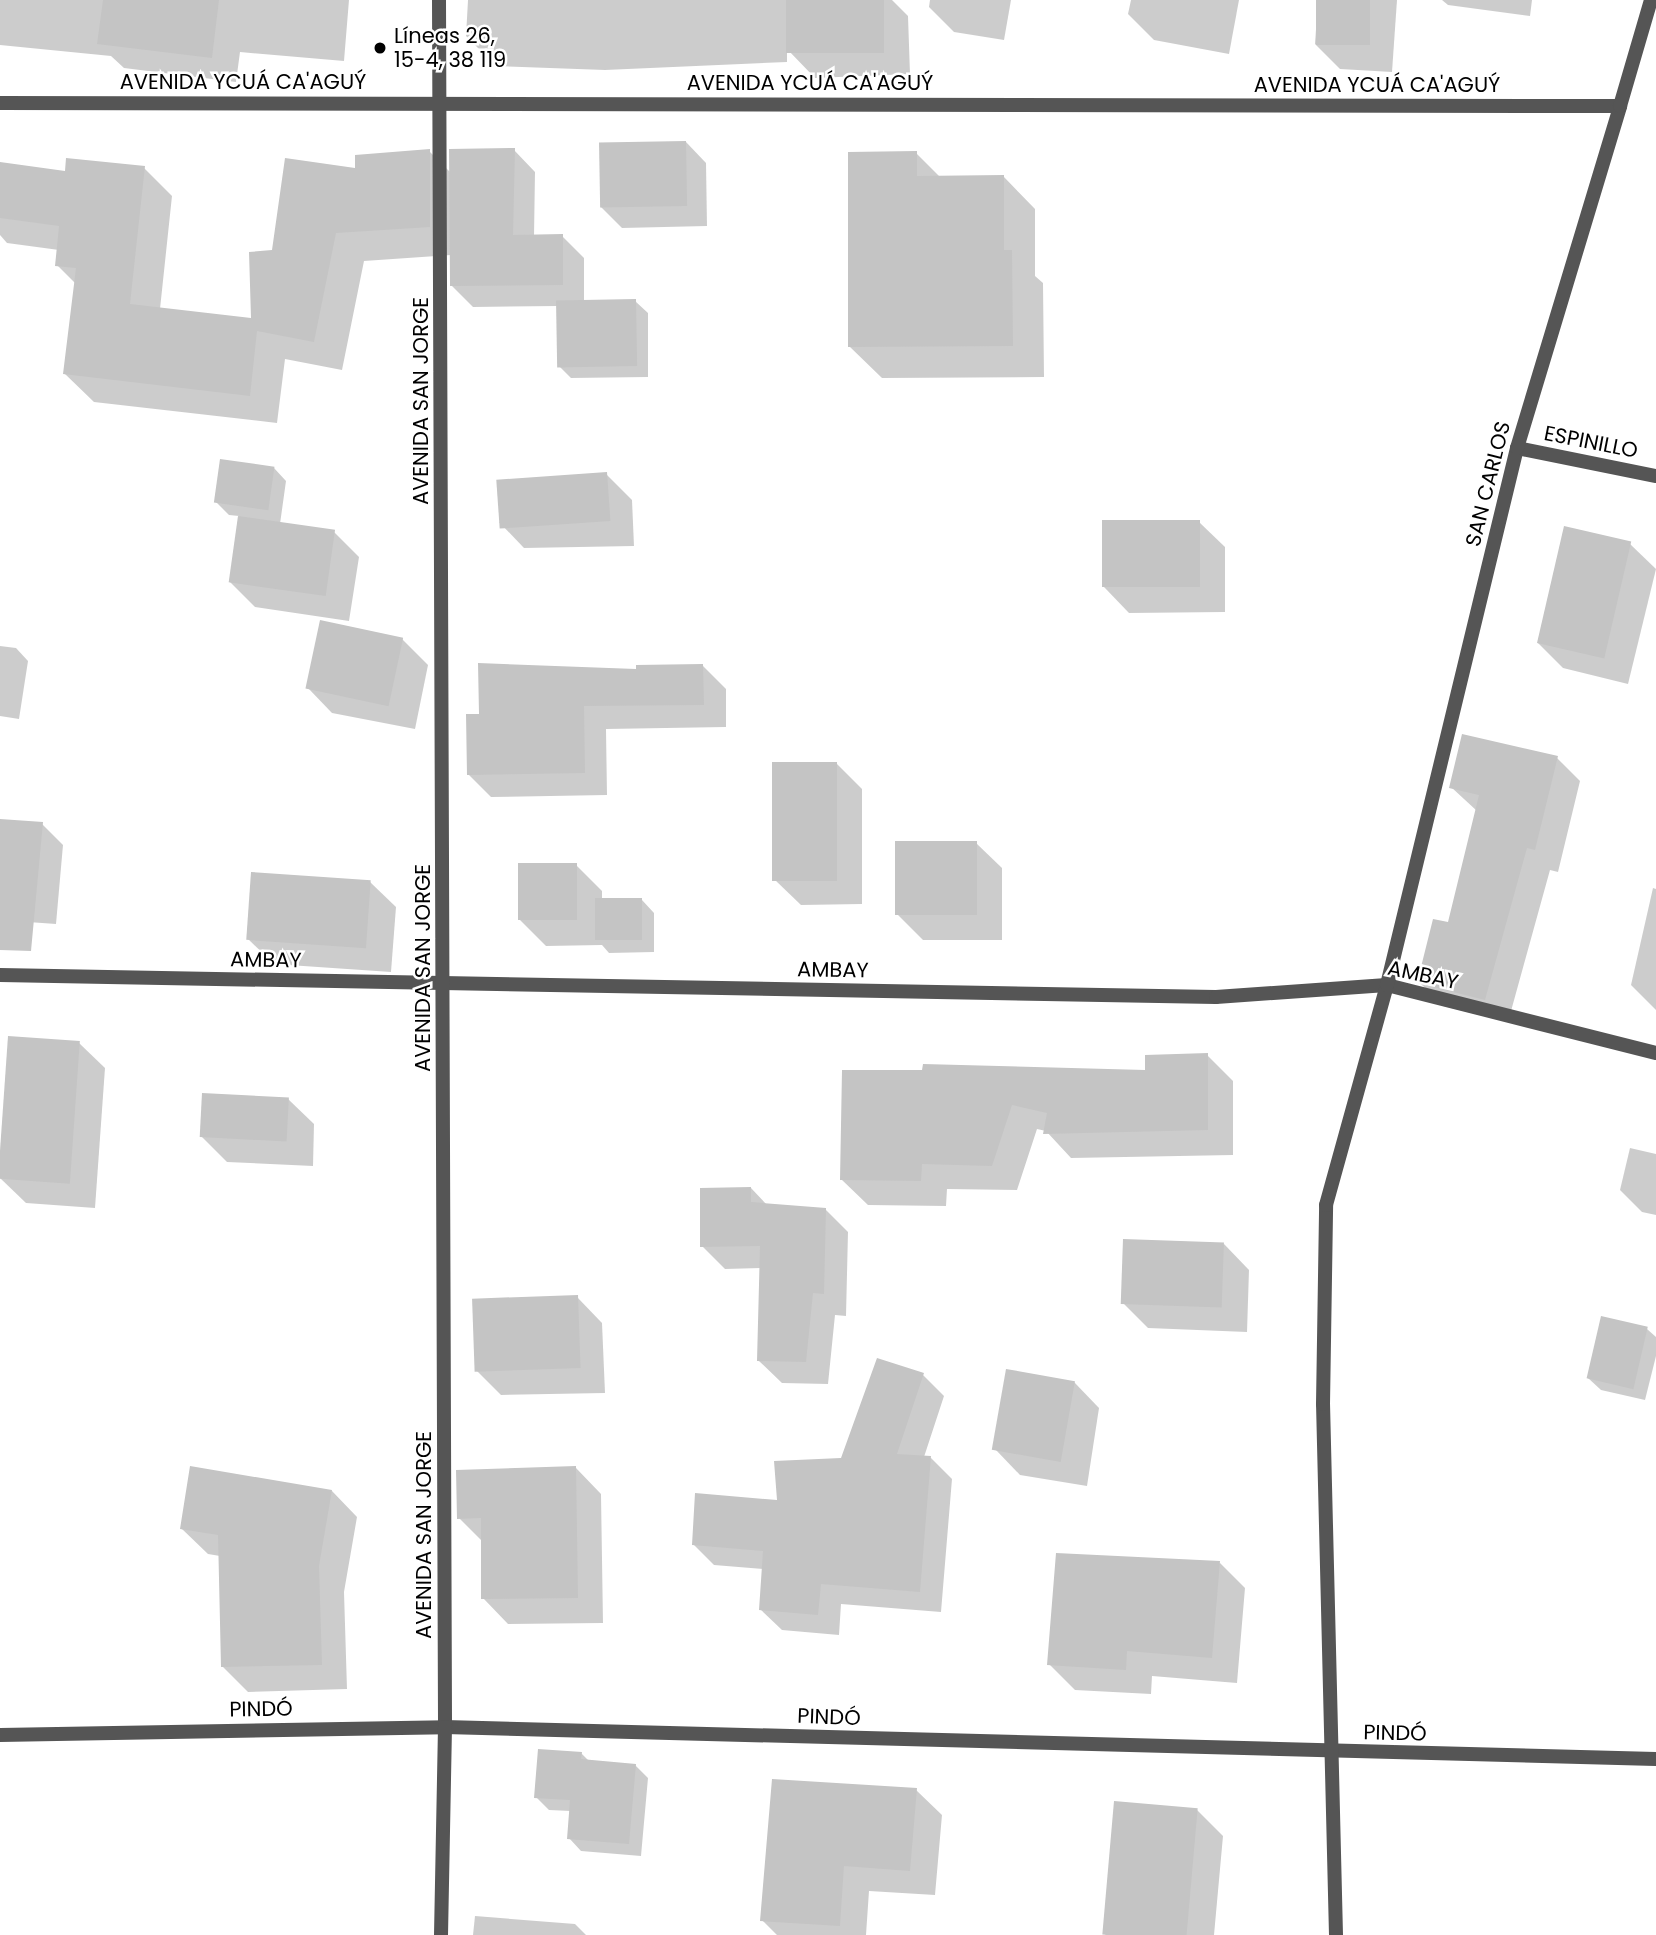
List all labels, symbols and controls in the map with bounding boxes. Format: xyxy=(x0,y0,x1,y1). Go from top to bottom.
place label: Líneas 26, 15-4, 38 119 xyxy=(394,23,506,73)
marker: Líneas 26, 15-4, 38 119 xyxy=(372,40,388,56)
street label: AVENIDA YCUÁ CA'AGUÝ xyxy=(120,69,366,95)
street label: AVENIDA YCUÁ CA'AGUÝ xyxy=(687,70,933,96)
street label: AVENIDA YCUÁ CA'AGUÝ xyxy=(1254,72,1500,98)
street label: AVENIDA SAN JORGE xyxy=(408,297,434,505)
street label: SAN CARLOS xyxy=(1460,419,1516,549)
street label: ESPINILLO xyxy=(1542,421,1640,463)
street label: AVENIDA SAN JORGE xyxy=(410,864,436,1072)
street label: AMBAY xyxy=(230,947,302,973)
street label: AMBAY xyxy=(1385,955,1461,995)
street label: AMBAY xyxy=(797,957,869,983)
street label: AVENIDA SAN JORGE xyxy=(411,1431,437,1639)
street label: PINDÓ xyxy=(229,1696,293,1722)
street label: PINDÓ xyxy=(797,1703,861,1731)
street label: PINDÓ xyxy=(1363,1720,1427,1746)

